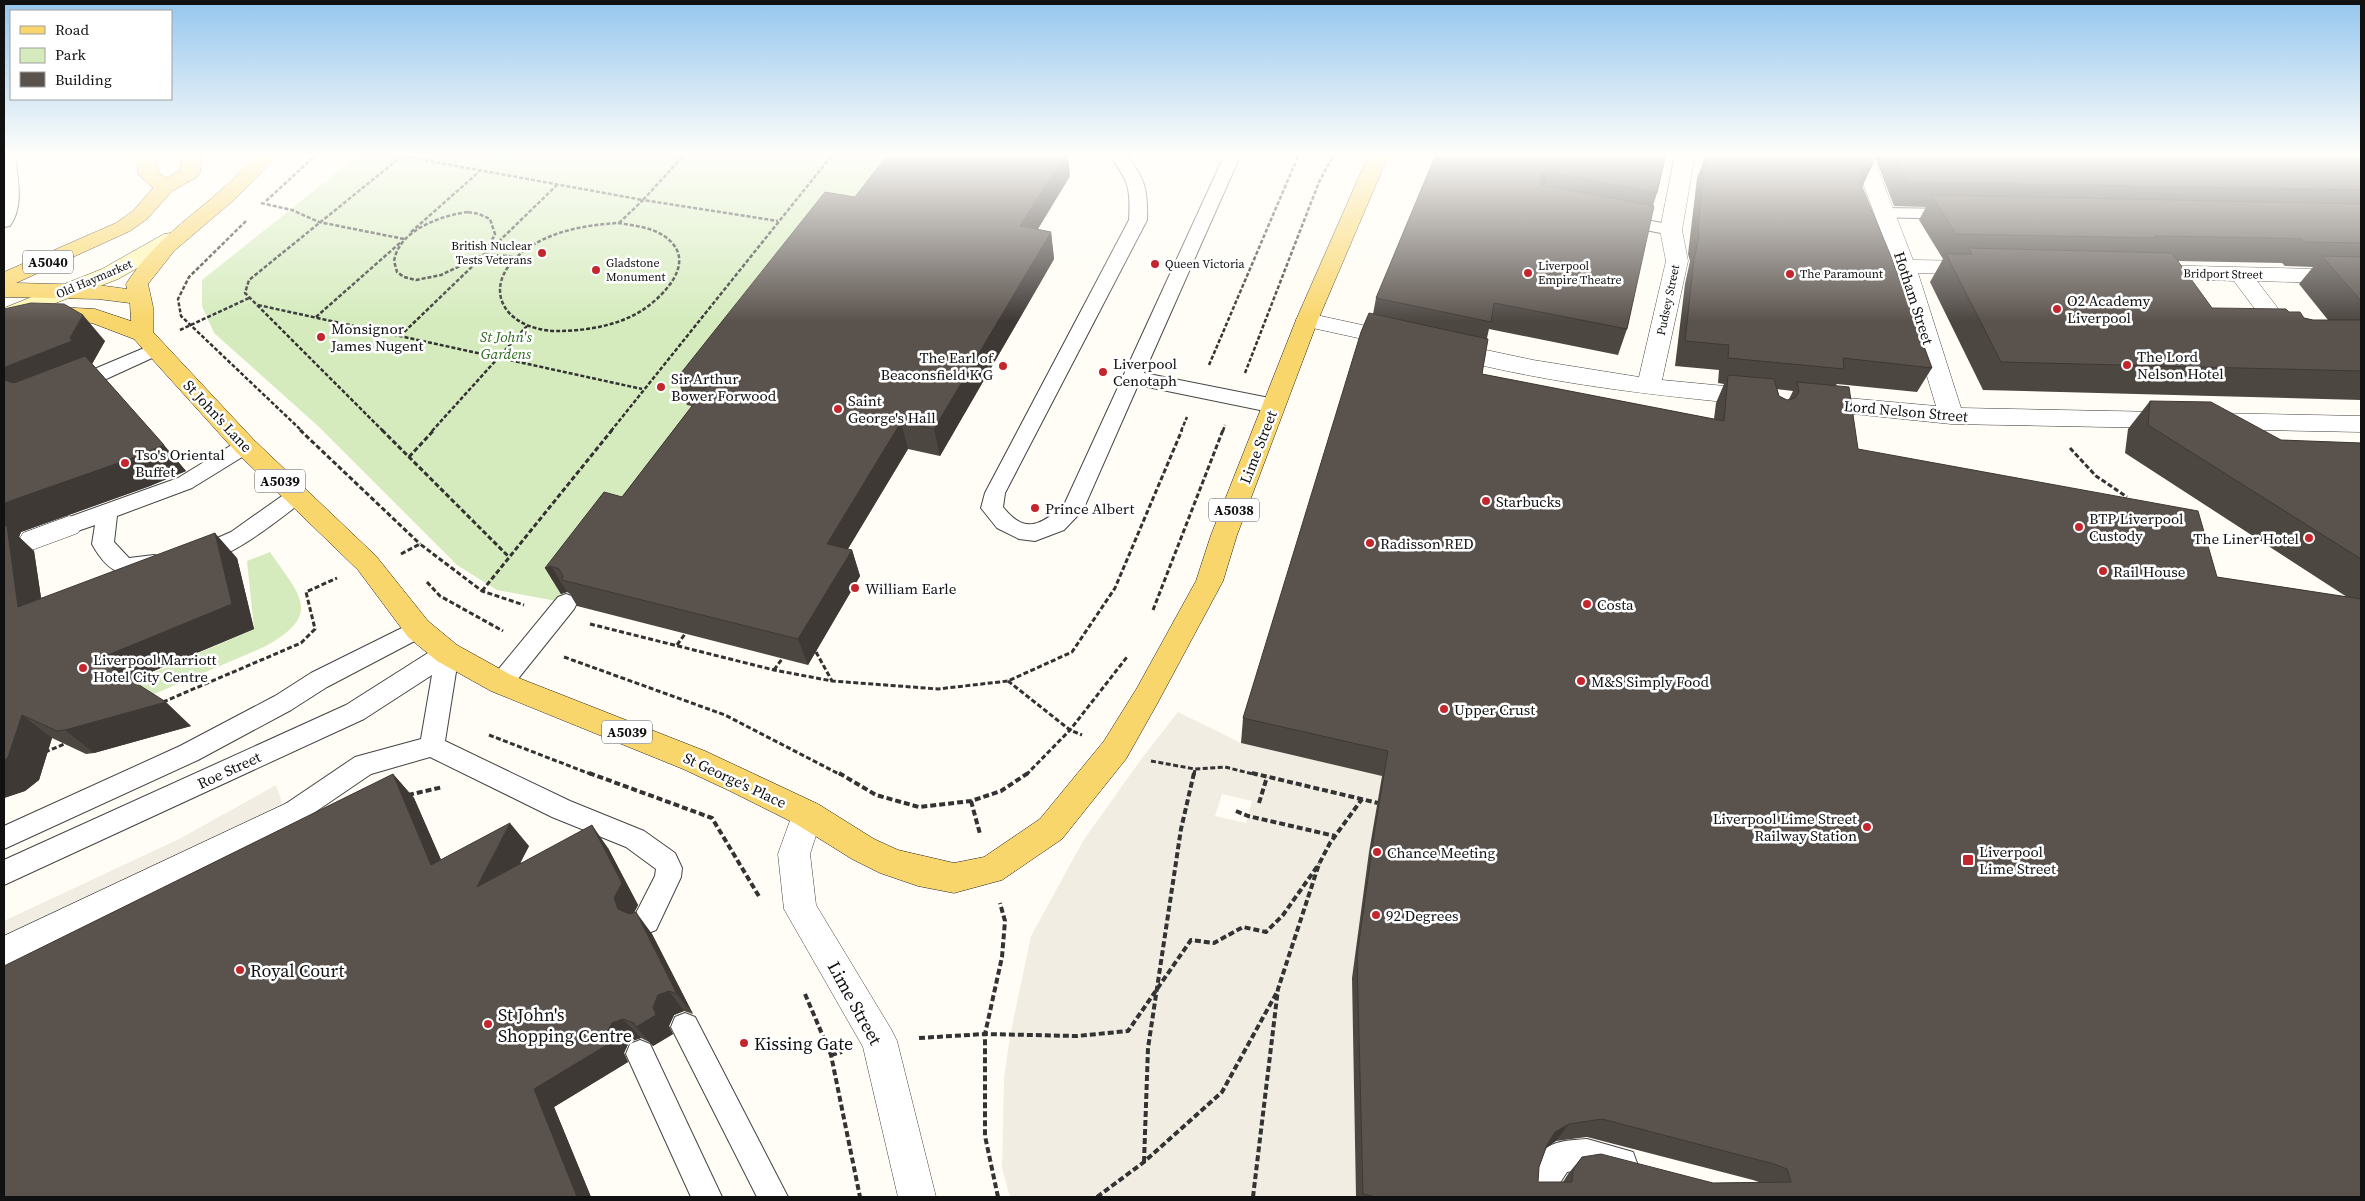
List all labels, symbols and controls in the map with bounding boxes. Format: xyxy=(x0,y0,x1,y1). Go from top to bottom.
legend xyxy=(10,10,172,100)
text: Road xyxy=(55,19,89,40)
text: Park xyxy=(55,44,87,65)
text: Building xyxy=(55,69,112,90)
place label: British Nuclear Tests Veterans xyxy=(451,238,532,268)
marker: British Nuclear Tests Veterans xyxy=(536,247,548,259)
street label: Hotham Street xyxy=(1889,249,1939,347)
road number: A5040 xyxy=(23,250,73,274)
place label: Gladstone Monument xyxy=(606,255,666,285)
street label: Old Haymarket xyxy=(54,256,135,302)
place label: Queen Victoria xyxy=(1165,256,1246,272)
marker: Queen Victoria xyxy=(1149,258,1161,270)
place label: Liverpool Empire Theatre xyxy=(1538,258,1622,288)
street label: Pudsey Street xyxy=(1653,263,1683,337)
marker: Gladstone Monument xyxy=(590,264,602,276)
street label: Bridport Street xyxy=(2183,265,2263,283)
place label: The Paramount xyxy=(1800,266,1883,282)
marker: Liverpool Empire Theatre xyxy=(1522,267,1534,279)
marker: The Paramount xyxy=(1784,268,1796,280)
place label: O2 Academy Liverpool xyxy=(2067,290,2150,328)
marker: O2 Academy Liverpool xyxy=(2051,303,2063,315)
place label: Monsignor James Nugent xyxy=(330,318,424,356)
park label: St John's Gardens xyxy=(480,326,533,364)
marker: Monsignor James Nugent xyxy=(315,331,327,343)
place label: The Lord Nelson Hotel xyxy=(2137,346,2224,384)
place label: The Earl of Beaconsfield K G xyxy=(881,347,995,385)
place label: Liverpool Cenotaph xyxy=(1113,353,1178,391)
marker: The Lord Nelson Hotel xyxy=(2121,359,2133,371)
marker: The Earl of Beaconsfield K G xyxy=(997,360,1009,372)
marker: Liverpool Cenotaph xyxy=(1097,366,1109,378)
place label: Sir Arthur Bower Forwood xyxy=(671,368,777,406)
street label: St John's Lane xyxy=(179,375,257,457)
marker: Sir Arthur Bower Forwood xyxy=(655,381,667,393)
place label: Saint George's Hall xyxy=(848,390,936,428)
street label: Lord Nelson Street xyxy=(1843,395,1969,427)
marker: Saint George's Hall xyxy=(832,403,844,415)
street label: Lime Street xyxy=(1234,407,1282,487)
place label: Tso's Oriental Buffet xyxy=(135,444,225,482)
marker: Tso's Oriental Buffet xyxy=(119,457,131,469)
road number: A5039 xyxy=(255,470,305,492)
place label: Starbucks xyxy=(1496,491,1561,512)
marker: Starbucks xyxy=(1480,495,1492,507)
place label: Prince Albert xyxy=(1045,498,1134,519)
road number: A5038 xyxy=(1209,498,1259,522)
marker: Prince Albert xyxy=(1029,502,1041,514)
place label: BTP Liverpool Custody xyxy=(2089,508,2184,546)
marker: BTP Liverpool Custody xyxy=(2073,521,2085,533)
place label: The Liner Hotel xyxy=(2193,528,2300,549)
marker: The Liner Hotel xyxy=(2303,532,2315,544)
place label: Radisson RED xyxy=(1380,533,1474,554)
marker: Radisson RED xyxy=(1364,537,1376,549)
place label: Rail House xyxy=(2113,561,2186,582)
marker: Rail House xyxy=(2097,565,2109,577)
place label: William Earle xyxy=(865,578,957,599)
marker: William Earle xyxy=(849,582,861,594)
place label: Costa xyxy=(1597,594,1634,615)
marker: Costa xyxy=(1581,598,1593,610)
place label: Liverpool Marriott Hotel City Centre xyxy=(93,649,217,687)
marker: Liverpool Marriott Hotel City Centre xyxy=(77,662,89,674)
place label: M&S Simply Food xyxy=(1591,671,1710,692)
marker: M&S Simply Food xyxy=(1575,675,1587,687)
place label: Upper Crust xyxy=(1454,699,1535,720)
marker: Upper Crust xyxy=(1438,703,1450,715)
road number: A5039 xyxy=(602,720,652,744)
street label: Roe Street xyxy=(194,746,264,794)
street label: St George's Place xyxy=(680,747,790,813)
place label: Liverpool Lime Street Railway Station xyxy=(1713,808,1857,846)
marker: Liverpool Lime Street Railway Station xyxy=(1861,821,1873,833)
place label: Liverpool Lime Street xyxy=(1979,841,2056,879)
place label: Chance Meeting xyxy=(1387,842,1496,863)
marker: Chance Meeting xyxy=(1371,846,1383,858)
marker: Liverpool Lime Street xyxy=(1961,853,1975,867)
place label: 92 Degrees xyxy=(1386,905,1459,926)
marker: 92 Degrees xyxy=(1370,909,1382,921)
street label: Lime Street xyxy=(822,957,888,1050)
place label: Royal Court xyxy=(250,958,344,983)
marker: Royal Court xyxy=(234,964,246,976)
place label: St John's Shopping Centre xyxy=(498,1002,632,1048)
marker: St John's Shopping Centre xyxy=(482,1018,494,1030)
place label: Kissing Gate xyxy=(754,1031,853,1056)
marker: Kissing Gate xyxy=(738,1037,750,1049)

